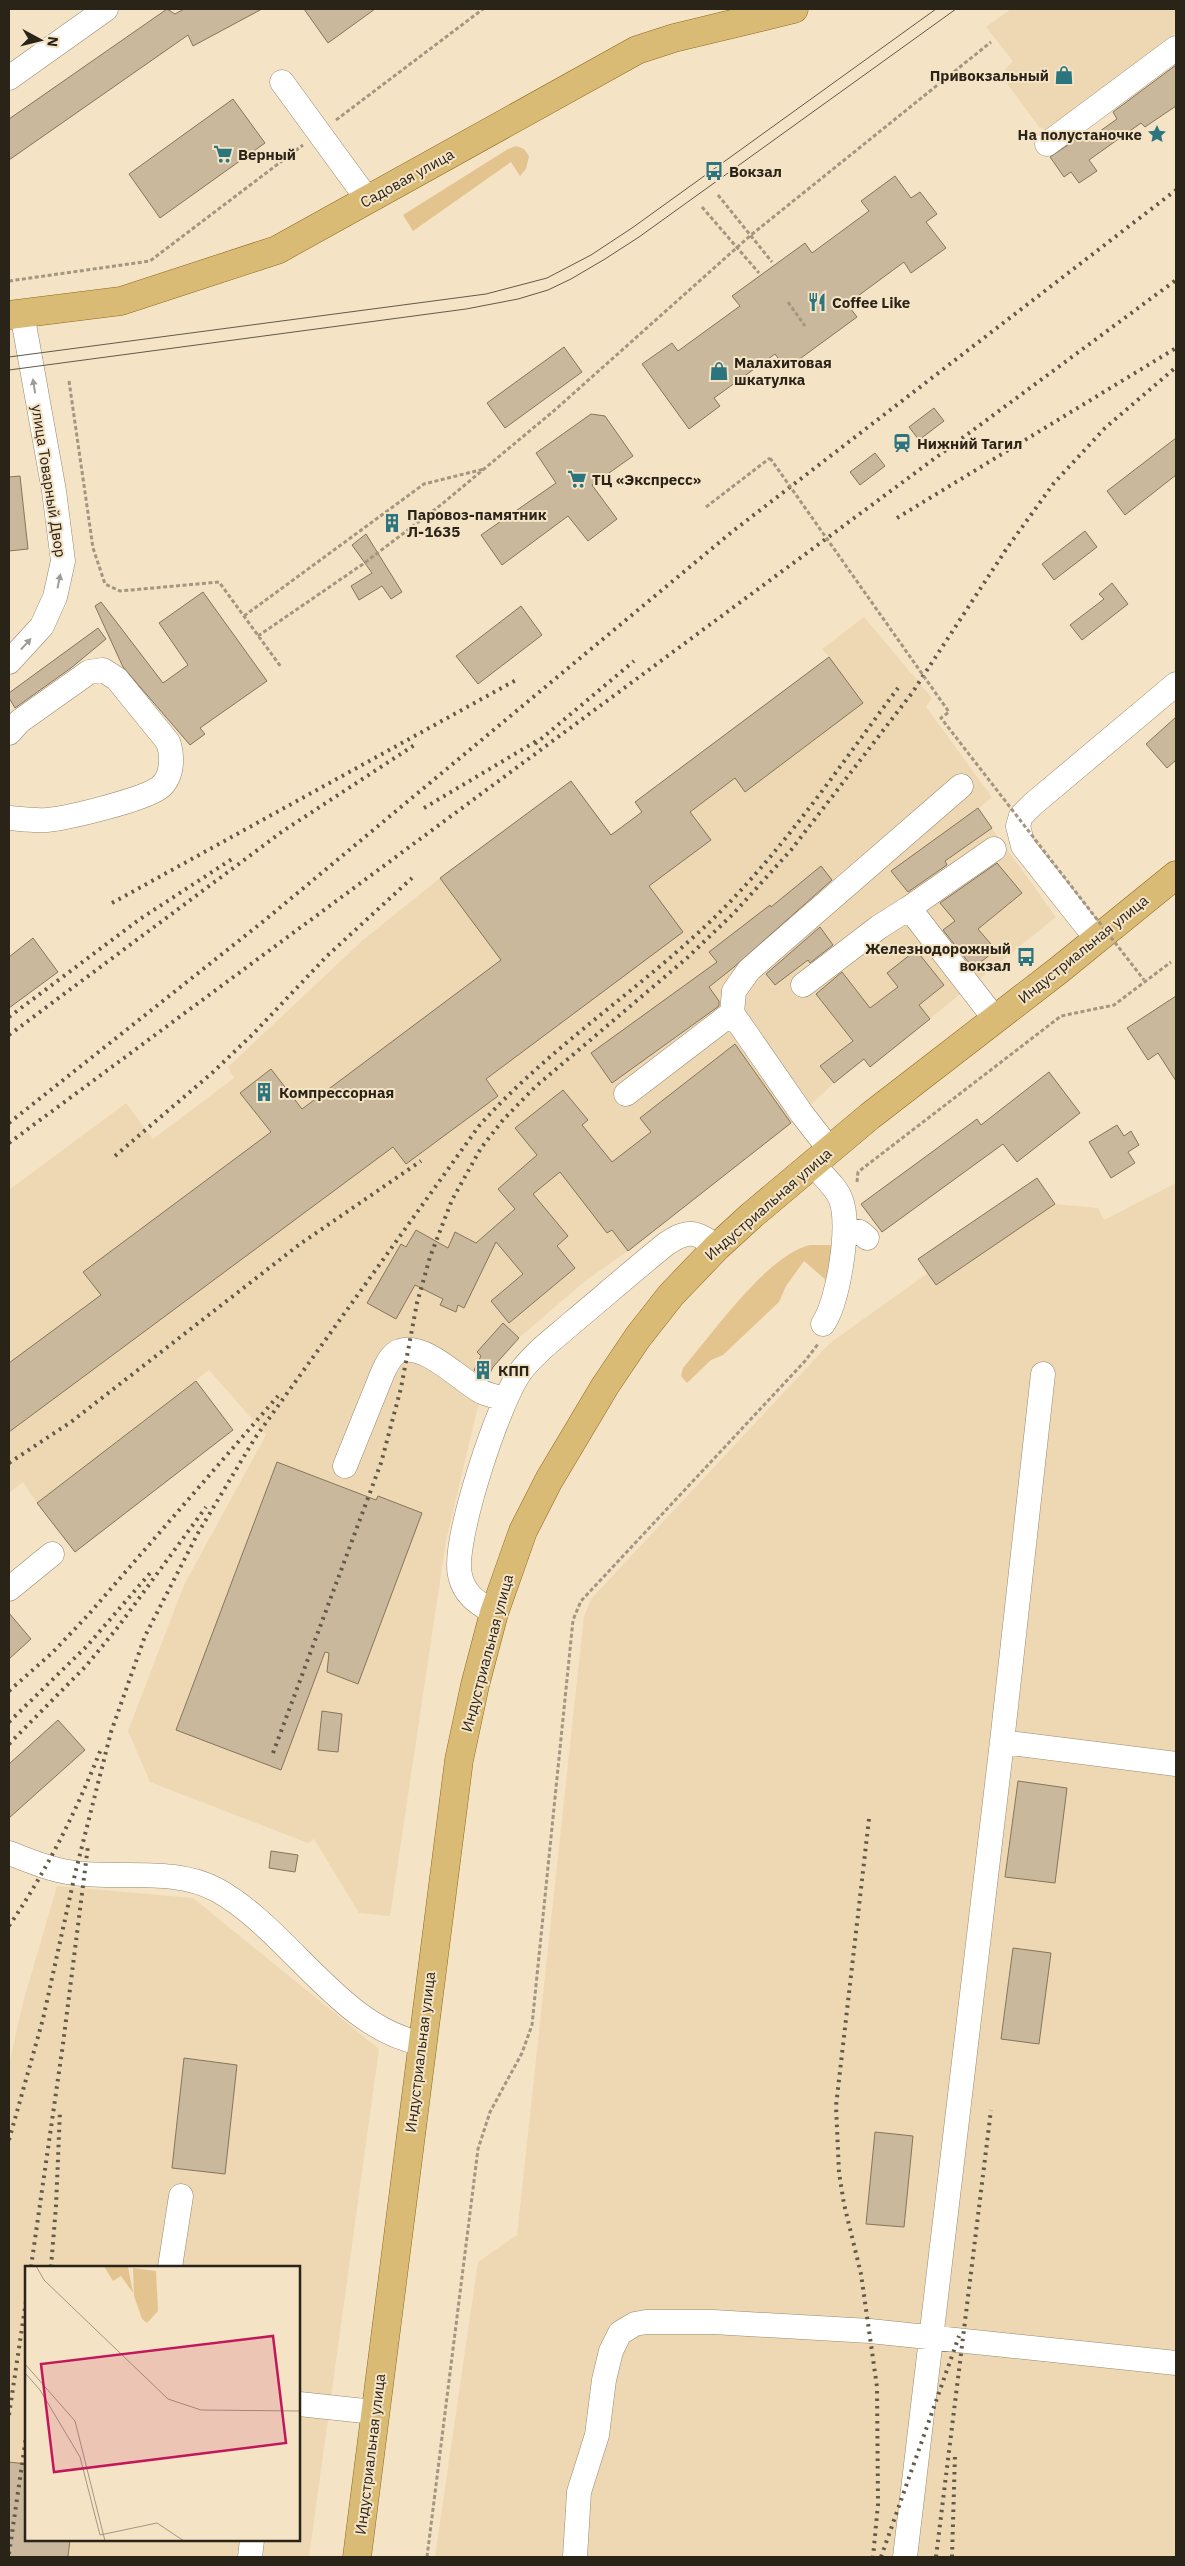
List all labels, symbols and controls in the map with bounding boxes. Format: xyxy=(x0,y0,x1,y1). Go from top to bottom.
north arrow xyxy=(15,15,65,65)
text: N xyxy=(43,35,62,48)
shop icon: Привокзальный xyxy=(1053,64,1075,86)
place label: Привокзальный xyxy=(930,66,1049,85)
place icon: На полустаночке xyxy=(1146,123,1168,145)
place label: На полустаночке xyxy=(1018,125,1142,144)
supermarket icon: Верный xyxy=(212,143,234,165)
street label: Садовая улица xyxy=(357,144,457,212)
place label: Верный xyxy=(238,145,296,164)
bus stop icon: Вокзал xyxy=(703,160,725,182)
place label: Вокзал xyxy=(729,162,782,181)
restaurant icon: Coffee Like xyxy=(806,291,828,313)
place label: Coffee Like xyxy=(832,293,910,312)
place label: Малахитовая шкатулка xyxy=(734,353,832,389)
shop icon: Малахитовая шкатулка xyxy=(708,360,730,382)
one-way arrow xyxy=(30,378,38,394)
street label: улица Товарный Двор xyxy=(28,403,70,559)
station icon: Нижний Тагил xyxy=(891,432,913,454)
place label: Нижний Тагил xyxy=(917,434,1022,453)
supermarket icon: ТЦ «Экспресс» xyxy=(566,468,588,490)
place label: ТЦ «Экспресс» xyxy=(592,470,701,489)
place label: Паровоз-памятник Л-1635 xyxy=(407,505,547,541)
building icon: Паровоз-памятник Л-1635 xyxy=(381,512,403,534)
one-way arrow xyxy=(55,573,63,588)
one-way arrow xyxy=(20,639,32,651)
street label: Индустриальная улица xyxy=(1014,891,1152,1007)
place label: Железнодорожный вокзал xyxy=(865,939,1011,975)
bus stop icon: Железнодорожный вокзал xyxy=(1015,946,1037,968)
building icon: Компрессорная xyxy=(253,1081,275,1103)
place label: Компрессорная xyxy=(279,1083,394,1102)
street label: Индустриальная улица xyxy=(701,1144,835,1264)
building icon: КПП xyxy=(472,1359,494,1381)
place label: КПП xyxy=(498,1361,529,1380)
street label: Индустриальная улица xyxy=(457,1572,517,1734)
street label: Индустриальная улица xyxy=(401,1970,439,2134)
inset map xyxy=(25,2266,300,2541)
street label: Индустриальная улица xyxy=(351,2372,389,2536)

